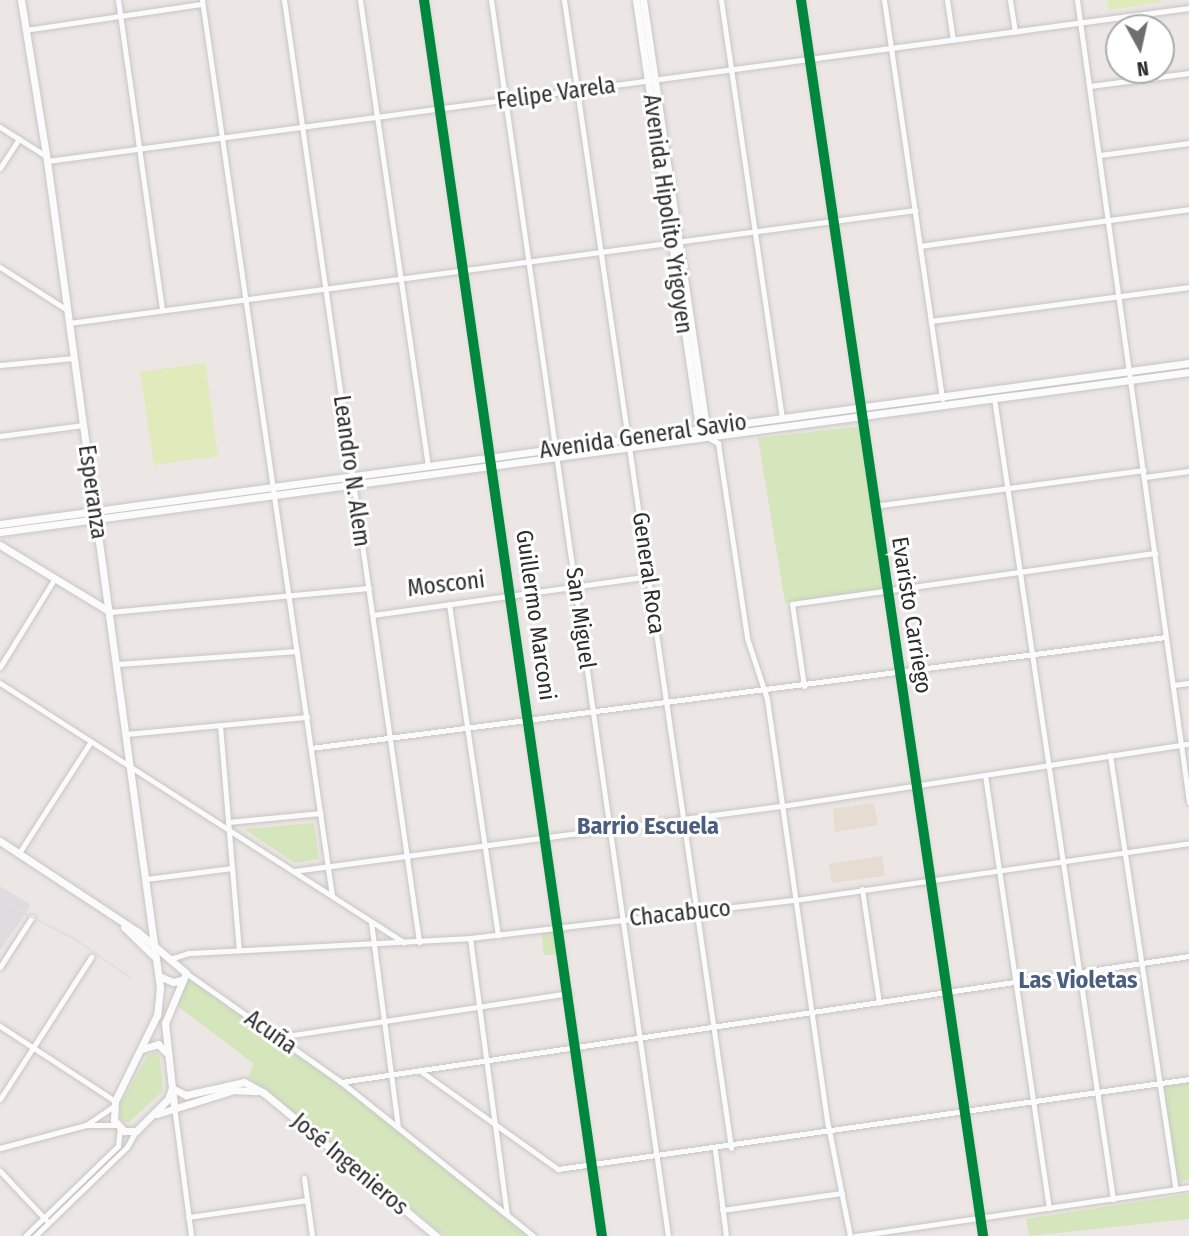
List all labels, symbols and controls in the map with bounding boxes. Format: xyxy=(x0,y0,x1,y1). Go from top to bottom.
north arrow xyxy=(1105,14,1175,84)
text: N xyxy=(1135,56,1150,80)
street label: Felipe Varela xyxy=(495,71,617,115)
street label: Avenida Hipolito Yrigoyen xyxy=(638,93,698,335)
street label: Leandro N. Alem xyxy=(328,393,376,549)
street label: Avenida General Savio xyxy=(538,408,748,464)
street label: Esperanza xyxy=(73,443,113,541)
street label: General Roca xyxy=(627,510,671,636)
street label: Guillermo Marconi xyxy=(510,528,562,702)
street label: Evaristo Carriego xyxy=(886,535,938,695)
street label: San Miguel xyxy=(560,565,602,671)
street label: Mosconi xyxy=(406,566,486,602)
district label: Barrio Escuela xyxy=(577,813,719,841)
street label: Chacabuco xyxy=(628,894,732,932)
district label: Las Violetas xyxy=(1018,967,1138,995)
street label: Acuña xyxy=(240,1004,302,1060)
street label: José Ingenieros xyxy=(286,1107,414,1221)

